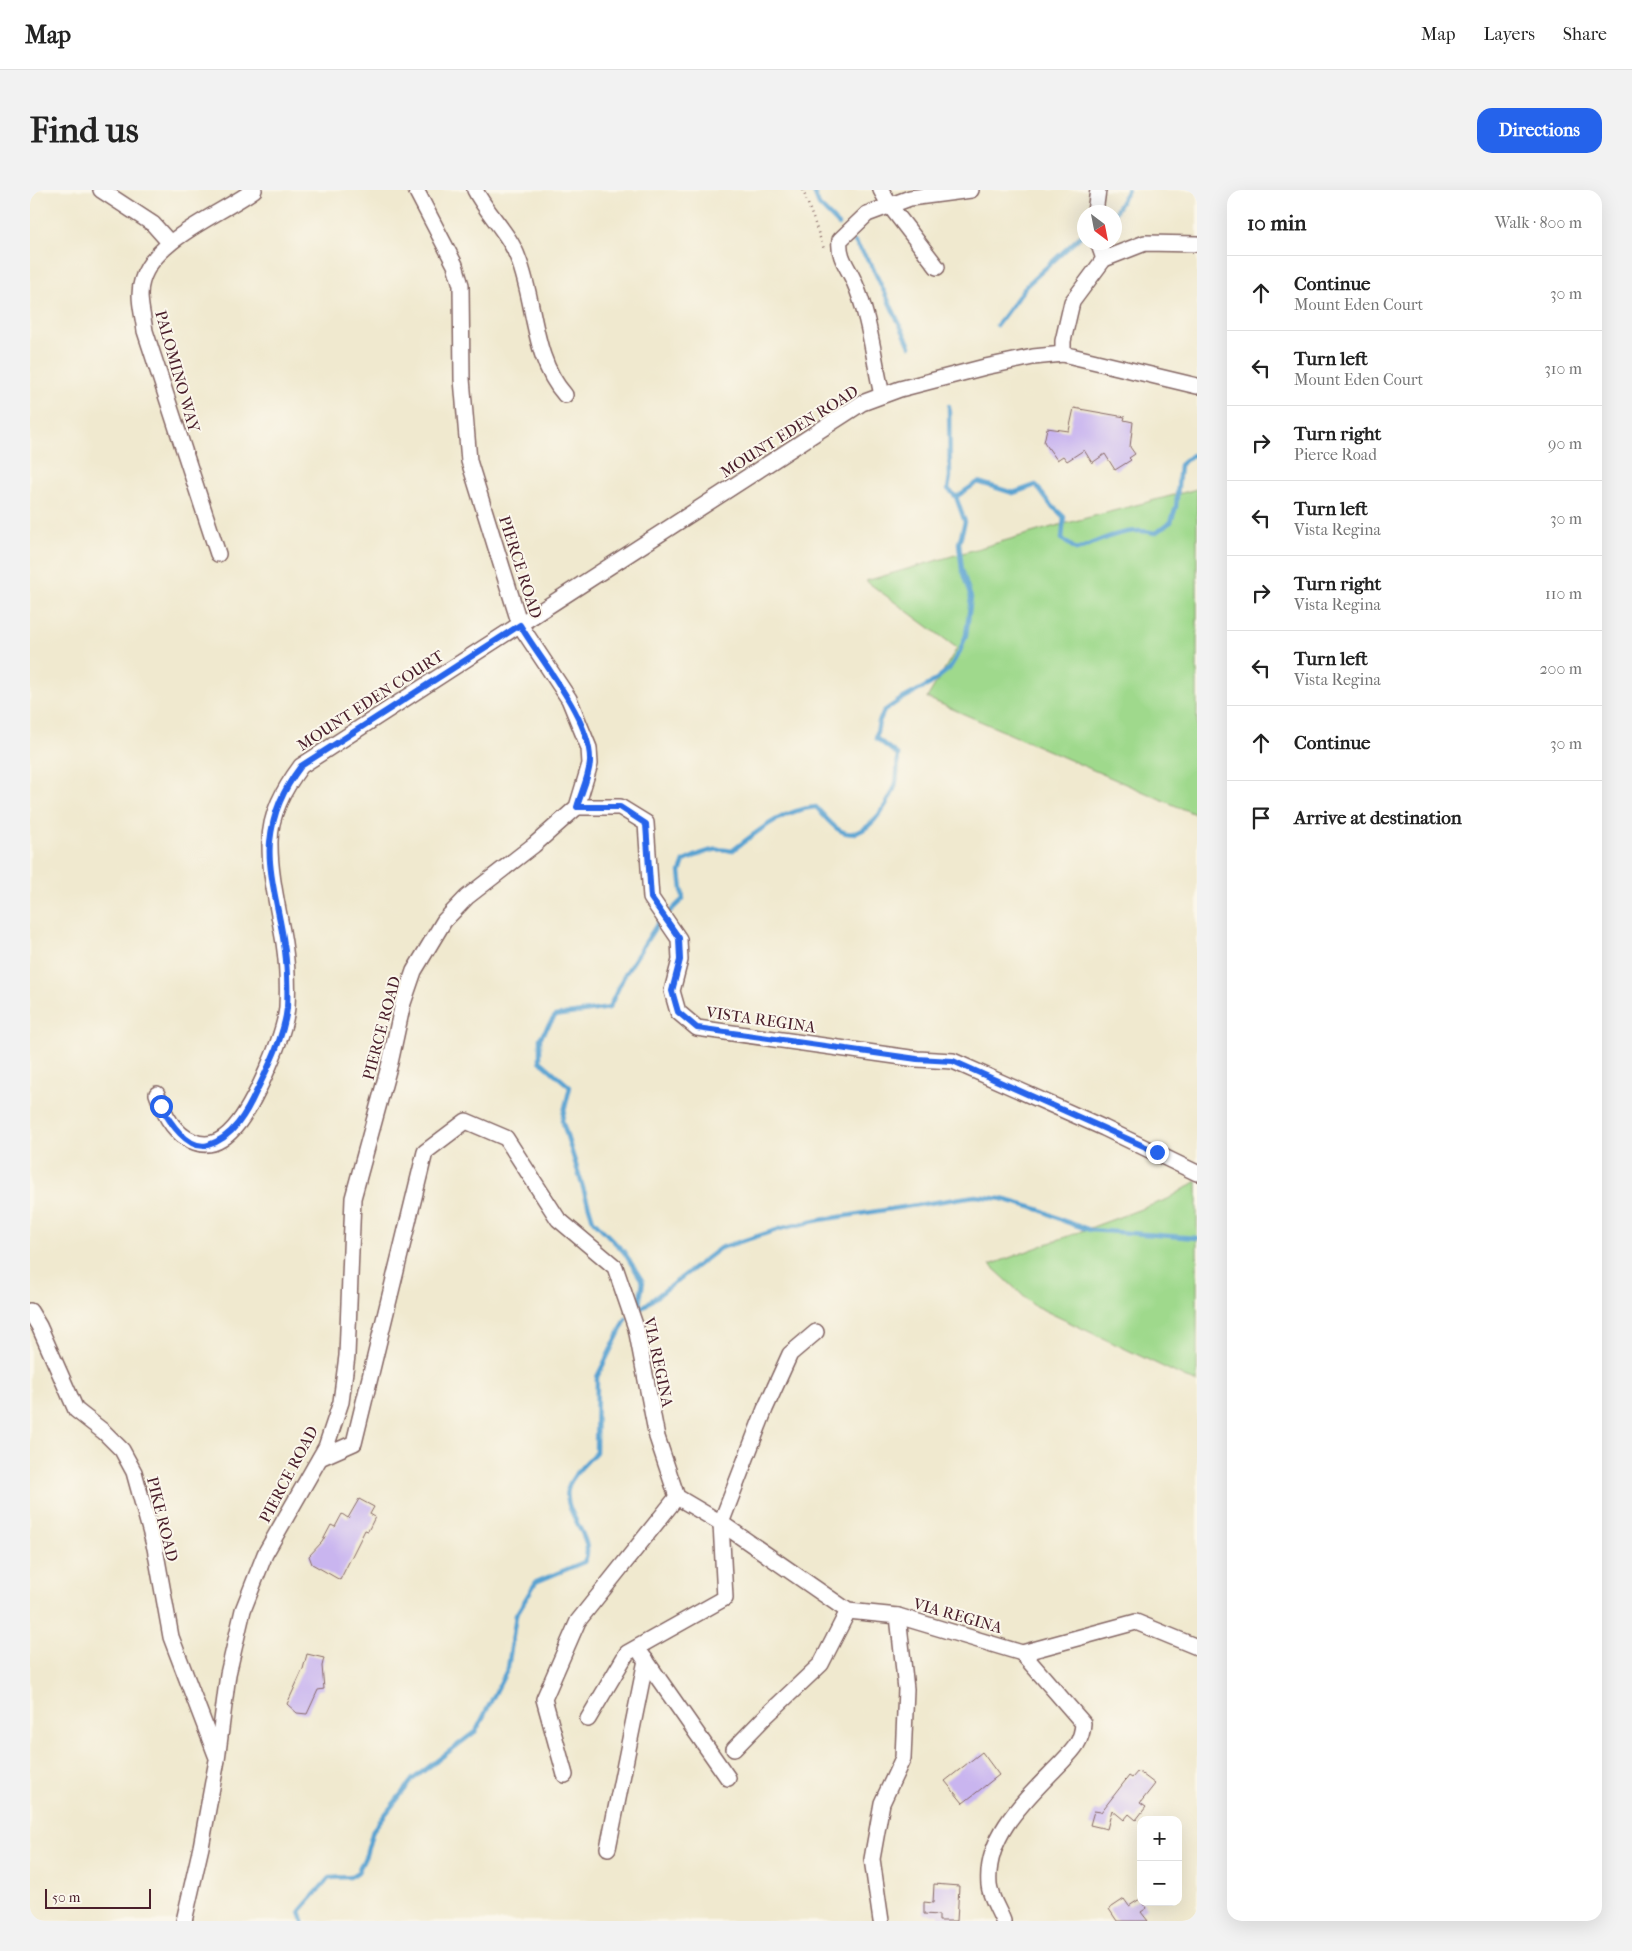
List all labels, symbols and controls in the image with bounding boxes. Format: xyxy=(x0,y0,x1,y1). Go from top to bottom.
text: Map xyxy=(25,21,71,49)
text: Map xyxy=(1421,24,1455,45)
text: Layers xyxy=(1483,24,1535,45)
text: Share xyxy=(1563,24,1607,45)
button: Directions xyxy=(1477,108,1602,153)
text: Find us xyxy=(30,110,139,151)
north arrow xyxy=(1077,205,1122,250)
text: 10 min xyxy=(1247,211,1306,235)
text: Walk · 800 m xyxy=(1495,213,1582,232)
text: Continue xyxy=(1294,273,1370,295)
icon: ahead xyxy=(1247,279,1275,307)
text: 30 m xyxy=(1550,284,1582,303)
text: Mount Eden Court xyxy=(1294,295,1423,314)
street label: PALOMINO WAY xyxy=(151,308,204,435)
text: Turn left xyxy=(1294,348,1368,370)
icon: left xyxy=(1247,354,1275,382)
text: 310 m xyxy=(1544,359,1582,378)
text: Mount Eden Court xyxy=(1294,370,1423,389)
street label: MOUNT EDEN ROAD xyxy=(717,381,862,482)
text: Turn right xyxy=(1294,423,1381,445)
icon: right xyxy=(1247,429,1275,457)
text: 90 m xyxy=(1548,434,1582,453)
text: Pierce Road xyxy=(1294,445,1377,464)
text: Turn left xyxy=(1294,498,1368,520)
icon: left xyxy=(1247,504,1275,532)
text: 30 m xyxy=(1550,509,1582,528)
street label: PIERCE ROAD xyxy=(495,513,546,621)
text: Vista Regina xyxy=(1294,520,1381,539)
text: Turn right xyxy=(1294,573,1381,595)
icon: right xyxy=(1247,579,1275,607)
text: 110 m xyxy=(1545,584,1582,603)
text: Vista Regina xyxy=(1294,595,1381,614)
street label: MOUNT EDEN COURT xyxy=(294,646,447,755)
text: Turn left xyxy=(1294,648,1368,670)
icon: left xyxy=(1247,654,1275,682)
text: 200 m xyxy=(1539,659,1582,678)
text: Vista Regina xyxy=(1294,670,1381,689)
icon: ahead xyxy=(1247,729,1275,757)
text: Continue xyxy=(1294,732,1370,754)
text: 30 m xyxy=(1550,734,1582,753)
icon: arrive xyxy=(1247,804,1275,832)
text: Arrive at destination xyxy=(1294,807,1462,829)
street label: PIERCE ROAD xyxy=(358,974,404,1082)
street label: VISTA REGINA xyxy=(704,1002,817,1037)
route start xyxy=(150,1095,173,1118)
route end xyxy=(1146,1141,1169,1164)
street label: VIA REGINA xyxy=(639,1314,677,1410)
street label: PIERCE ROAD xyxy=(255,1423,322,1526)
street label: PIKE ROAD xyxy=(143,1475,182,1564)
street label: VIA REGINA xyxy=(910,1593,1005,1637)
map controls xyxy=(1137,1816,1182,1906)
button: + xyxy=(1137,1816,1182,1861)
button: − xyxy=(1137,1861,1182,1906)
scale bar xyxy=(45,1886,151,1909)
text: 50 m xyxy=(52,1889,80,1906)

